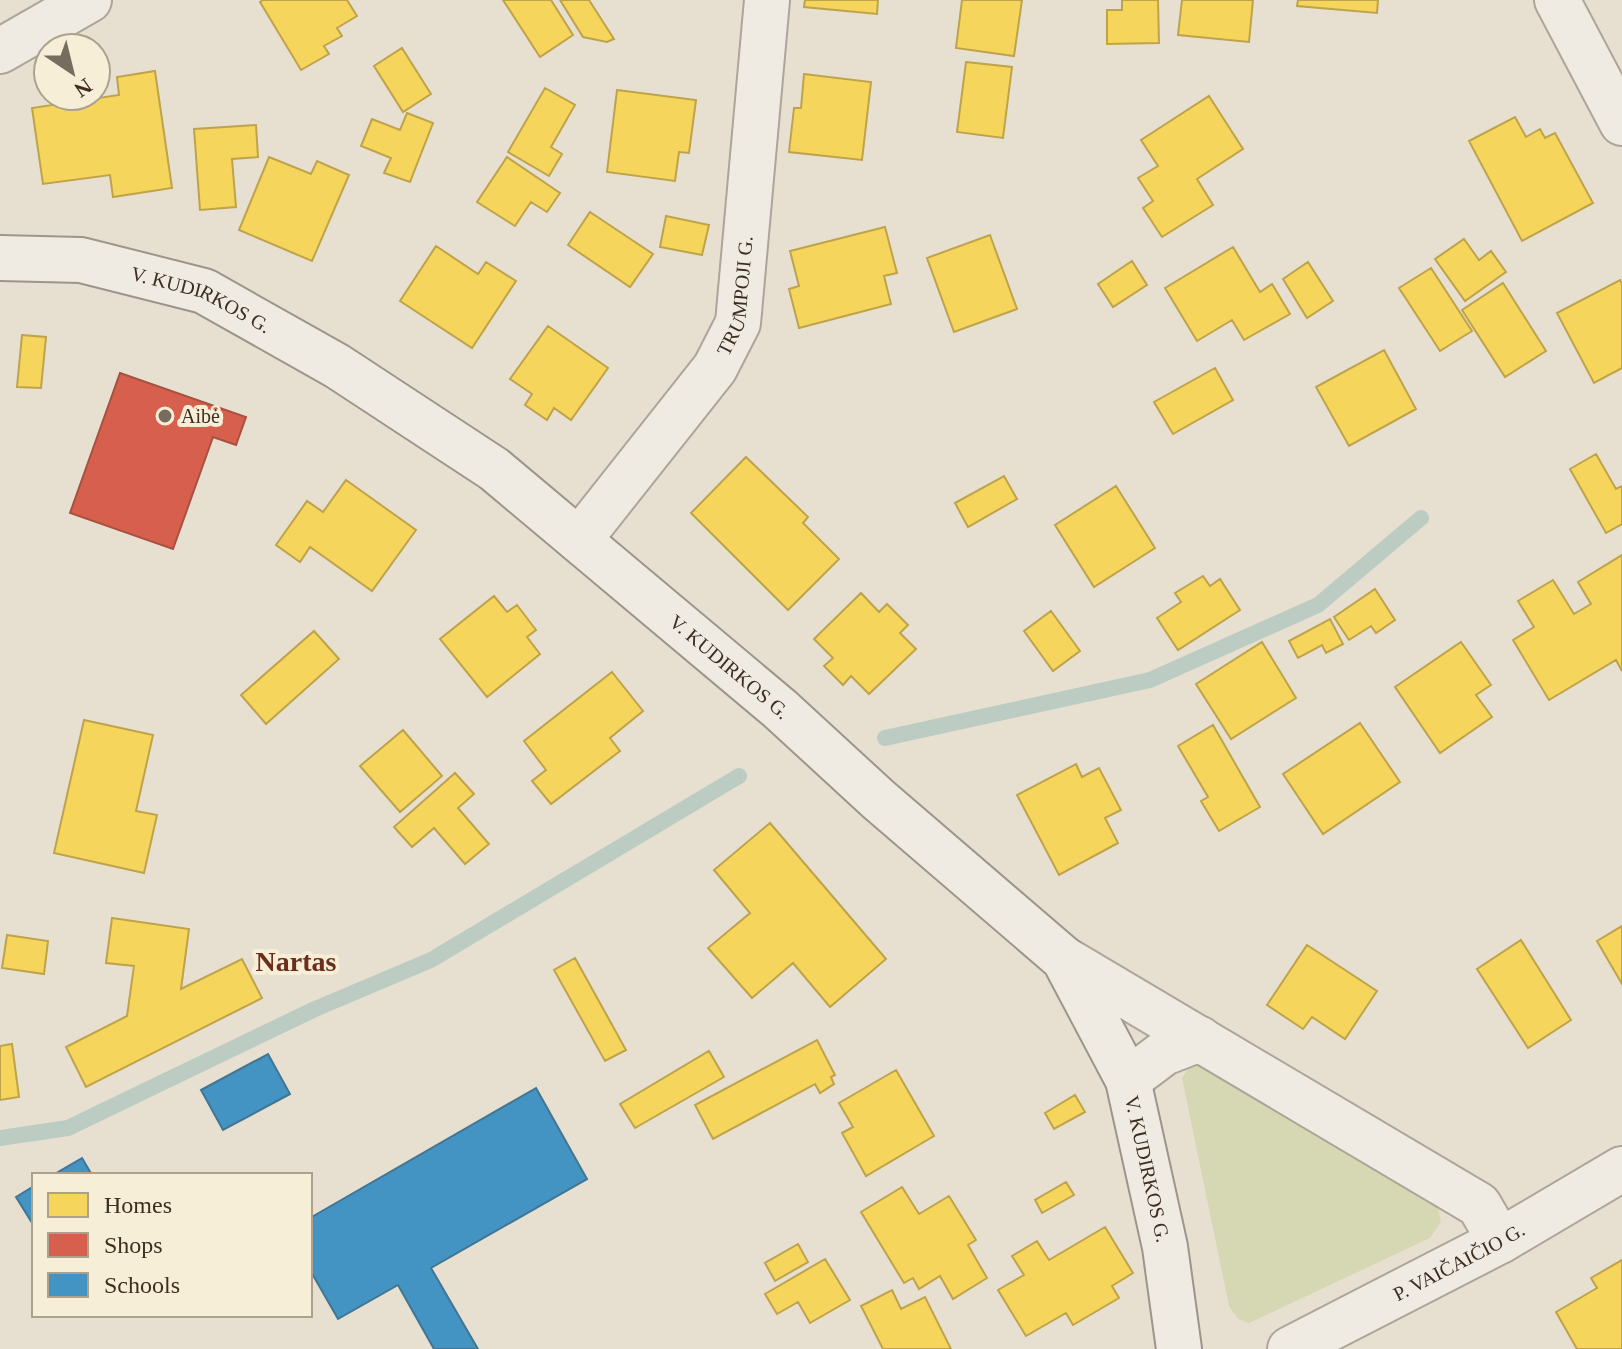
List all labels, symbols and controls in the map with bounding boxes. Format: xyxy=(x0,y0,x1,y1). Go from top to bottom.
north arrow xyxy=(32,32,112,112)
text: N xyxy=(69,73,97,103)
street label: TRUMPOJI G. xyxy=(712,235,757,359)
street label: V. KUDIRKOS G. xyxy=(129,262,275,337)
place label: Aibė xyxy=(181,405,220,427)
marker: Aibė xyxy=(156,407,174,425)
street label: V. KUDIRKOS G. xyxy=(665,610,794,723)
district label: Nartas xyxy=(256,946,337,977)
street label: V. KUDIRKOS G. xyxy=(1121,1093,1175,1244)
legend xyxy=(32,1173,312,1317)
text: Homes xyxy=(104,1192,172,1218)
street label: P. VAIČAIČIO G. xyxy=(1389,1218,1528,1305)
text: Shops xyxy=(104,1232,163,1258)
text: Schools xyxy=(104,1272,180,1298)

